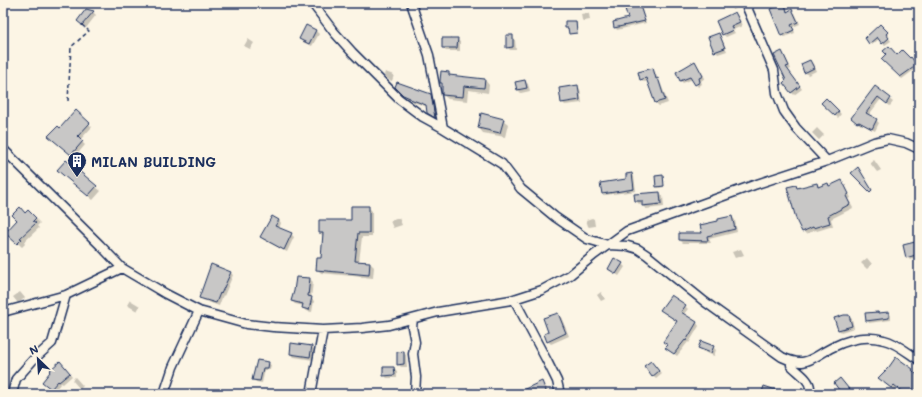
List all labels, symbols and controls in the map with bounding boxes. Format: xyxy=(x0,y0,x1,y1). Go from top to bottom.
building icon: MILAN BUILDING xyxy=(66,150,88,178)
place label: MILAN BUILDING xyxy=(91,152,216,171)
north arrow xyxy=(18,339,58,379)
text: N xyxy=(27,341,41,358)

